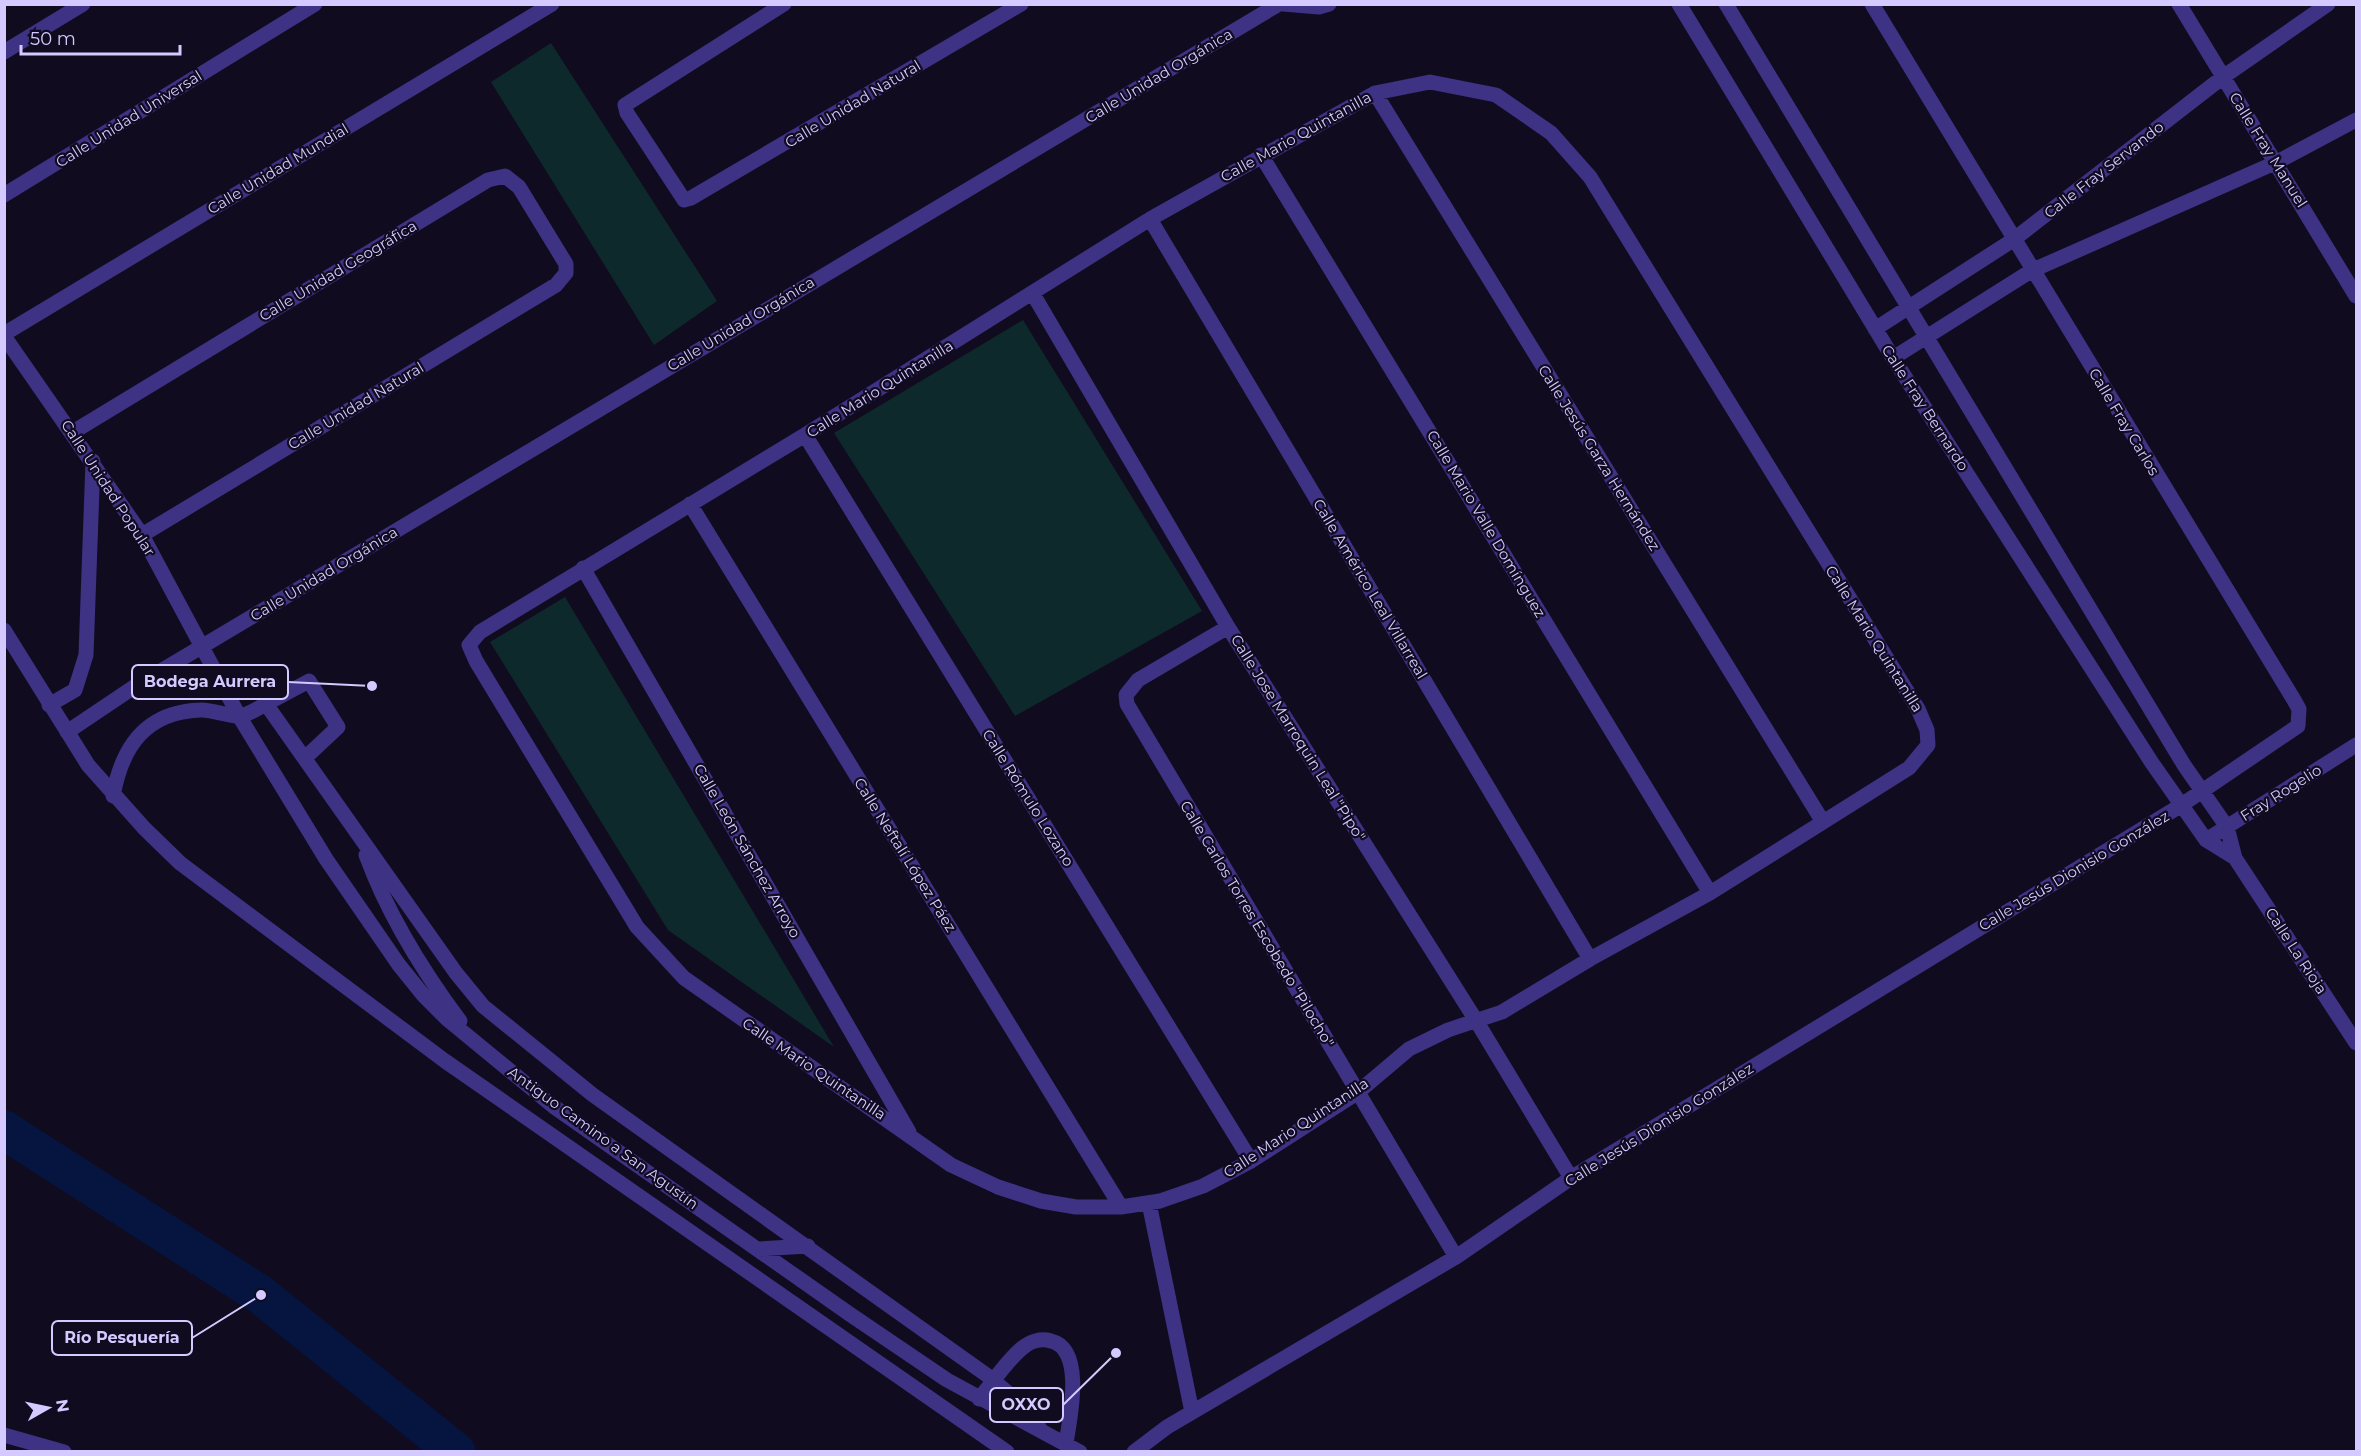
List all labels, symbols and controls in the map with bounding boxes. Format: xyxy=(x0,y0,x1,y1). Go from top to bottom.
scale bar xyxy=(21,18,180,56)
street label: Calle Unidad Orgánica xyxy=(1082,24,1236,127)
text: 50 m xyxy=(30,28,76,50)
street label: Calle Unidad Natural xyxy=(781,55,924,152)
street label: Calle Unidad Universal xyxy=(52,66,205,171)
street label: Calle Mario Quintanilla xyxy=(1217,87,1374,186)
street label: Calle Fray Manuel xyxy=(2225,89,2312,211)
street label: Calle Fray Servando xyxy=(2040,117,2167,222)
street label: Calle Unidad Mundial xyxy=(204,119,352,218)
street label: Calle Unidad Geográfica xyxy=(255,216,420,325)
street label: Calle Unidad Orgánica xyxy=(664,272,818,375)
street label: Calle Mario Quintanilla xyxy=(803,336,957,442)
street label: Calle Fray Bernardo xyxy=(1878,341,1973,474)
street label: Calle Unidad Natural xyxy=(284,357,427,454)
street label: Calle Jesús Garza Hernández xyxy=(1534,361,1665,554)
street label: Calle Fray Carlos xyxy=(2085,365,2164,479)
street label: Calle Unidad Popular xyxy=(57,416,160,559)
street label: Calle Mario Valle Domínguez xyxy=(1423,427,1550,621)
street label: Calle Américo Leal Villarreal xyxy=(1309,495,1432,682)
street label: Calle Unidad Orgánica xyxy=(247,522,401,625)
street label: Calle Mario Quintanilla xyxy=(1821,562,1927,716)
street label: Calle Jose Marroquin Leal "Pipo" xyxy=(1227,631,1370,845)
callout: Bodega Aurrera xyxy=(132,665,288,699)
text: Bodega Aurrera xyxy=(144,672,276,691)
street label: Calle Rómulo Lozano xyxy=(978,726,1078,870)
street label: Calle León Sánchez Arroyo xyxy=(690,760,805,941)
street label: Fray Rogelio xyxy=(2237,760,2325,825)
street label: Calle Neftalí López Páez xyxy=(850,774,961,936)
street label: Calle Carlos Torres Escobedo "Pilocho" xyxy=(1176,797,1339,1051)
street label: Calle Jesús Dionisio González xyxy=(1975,806,2173,935)
street label: Calle La Rioja xyxy=(2261,904,2331,998)
street label: Calle Mario Quintanilla xyxy=(739,1013,890,1124)
street label: Calle Jesús Dionisio González xyxy=(1561,1058,1757,1191)
street label: Antiguo Camino a San Agustín xyxy=(504,1062,702,1213)
street label: Calle Mario Quintanilla xyxy=(1219,1073,1372,1182)
callout: Río Pesquería xyxy=(52,1321,192,1355)
text: Río Pesquería xyxy=(64,1328,180,1347)
north arrow xyxy=(18,1378,78,1438)
callout: OXXO xyxy=(990,1388,1063,1422)
text: OXXO xyxy=(1002,1395,1050,1414)
text: N xyxy=(52,1398,73,1414)

